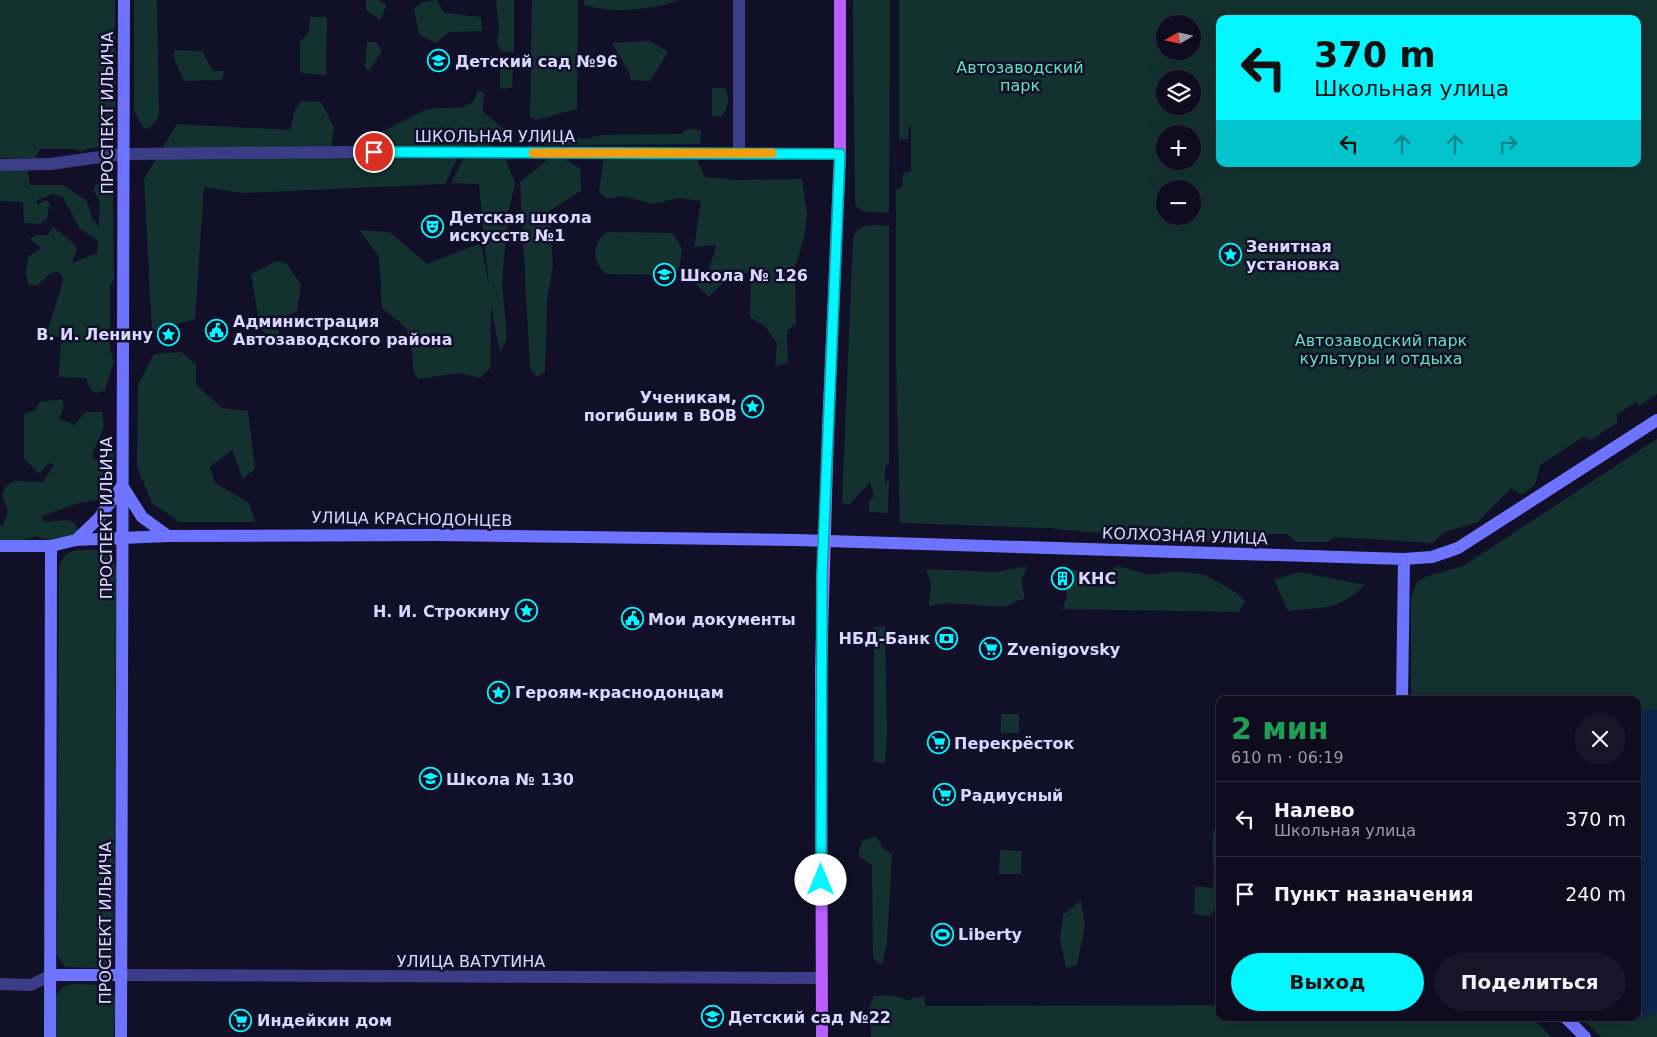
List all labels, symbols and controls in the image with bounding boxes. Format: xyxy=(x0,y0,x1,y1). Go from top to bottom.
north arrow xyxy=(1156,15,1201,60)
map controls xyxy=(1156,15,1201,225)
street label: ПРОСПЕКТ ИЛЬИЧА xyxy=(98,32,117,194)
icon: left xyxy=(1231,35,1296,100)
text: 370 m xyxy=(1314,35,1436,75)
school or university icon: Детский сад №96 xyxy=(427,49,451,73)
place label: Детский сад №96 xyxy=(455,52,618,71)
park label: Автозаводский парк xyxy=(956,58,1084,95)
button: layers xyxy=(1156,70,1201,115)
text: Школьная улица xyxy=(1314,76,1509,101)
button: + xyxy=(1156,125,1201,170)
street label: ШКОЛЬНАЯ УЛИЦА xyxy=(415,127,575,146)
icon: left xyxy=(1335,130,1363,158)
icon: ahead xyxy=(1388,130,1416,158)
icon: ahead xyxy=(1441,130,1469,158)
icon: right xyxy=(1494,130,1522,158)
pin xyxy=(353,131,395,173)
icon: arrive xyxy=(360,138,388,166)
button: − xyxy=(1156,180,1201,225)
place label: Детская школа искусств №1 xyxy=(449,208,592,245)
theatre icon: Детская школа искусств №1 xyxy=(421,214,445,238)
place label: Зенитная установка xyxy=(1246,237,1340,274)
place icon: Зенитная установка xyxy=(1218,243,1242,267)
school or university icon: Школа № 126 xyxy=(652,263,676,287)
place label: Школа № 126 xyxy=(680,266,808,285)
place label: Администрация Автозаводского района xyxy=(233,312,452,349)
public building icon: Администрация Автозаводского района xyxy=(205,318,229,342)
place icon: В. И. Ленину xyxy=(157,322,181,346)
place label: В. И. Ленину xyxy=(36,325,154,344)
park label: Автозаводский парк культуры и отдыха xyxy=(1295,331,1468,368)
place label: Ученикам, погибшим в ВОВ xyxy=(584,388,737,425)
place icon: Ученикам, погибшим в ВОВ xyxy=(741,394,765,418)
street label: ПРОСПЕКТ ИЛЬИЧА xyxy=(97,437,116,599)
street label: УЛИЦА КРАСНОДОНЦЕВ xyxy=(312,508,512,530)
street label: КОЛХОЗНАЯ УЛИЦА xyxy=(1102,524,1268,548)
building icon: КНС xyxy=(1050,566,1074,590)
place label: КНС xyxy=(1078,569,1116,588)
place icon: Н. И. Строкину xyxy=(514,599,538,623)
place label: Н. И. Строкину xyxy=(373,602,511,621)
public building icon: Мои документы xyxy=(620,607,644,631)
place label: Мои документы xyxy=(648,610,796,629)
bank icon: НБД-Банк xyxy=(934,626,958,650)
place label: НБД-Банк xyxy=(839,629,930,648)
supermarket icon: Zvenigovsky xyxy=(979,637,1003,661)
place label: Zvenigovsky xyxy=(1007,640,1121,659)
place icon: Героям-краснодонцам xyxy=(487,680,511,704)
place label: Героям-краснодонцам xyxy=(515,683,724,702)
text: 2 мин xyxy=(1231,711,1329,746)
button: close xyxy=(1574,713,1626,765)
supermarket icon: Перекрёсток xyxy=(926,731,950,755)
place label: Перекрёсток xyxy=(954,734,1074,753)
text: 610 m · 06:19 xyxy=(1231,748,1344,767)
school or university icon: Школа № 130 xyxy=(418,767,442,791)
place label: Школа № 130 xyxy=(446,770,574,789)
supermarket icon: Радиусный xyxy=(932,783,956,807)
place label: Радиусный xyxy=(960,786,1063,805)
text: Налево xyxy=(1274,799,1355,821)
icon: left xyxy=(1231,805,1259,833)
text: 370 m xyxy=(1565,808,1626,830)
text: Школьная улица xyxy=(1274,821,1416,840)
street label: ПРОСПЕКТ ИЛЬИЧА xyxy=(96,842,115,1004)
position arrow xyxy=(794,853,846,905)
icon: arrive xyxy=(1231,880,1259,908)
text: Пункт назначения xyxy=(1274,883,1473,905)
text: 240 m xyxy=(1565,883,1626,905)
sports icon: Liberty xyxy=(930,922,954,946)
place label: Liberty xyxy=(958,925,1023,944)
street label: УЛИЦА ВАТУТИНА xyxy=(397,952,545,971)
button: Выход xyxy=(1231,953,1424,1011)
button: Поделиться xyxy=(1434,953,1626,1011)
school or university icon: Детский сад №22 xyxy=(700,1005,724,1029)
supermarket icon: Индейкин дом xyxy=(229,1008,253,1032)
place label: Детский сад №22 xyxy=(728,1008,891,1027)
place label: Индейкин дом xyxy=(257,1011,392,1030)

